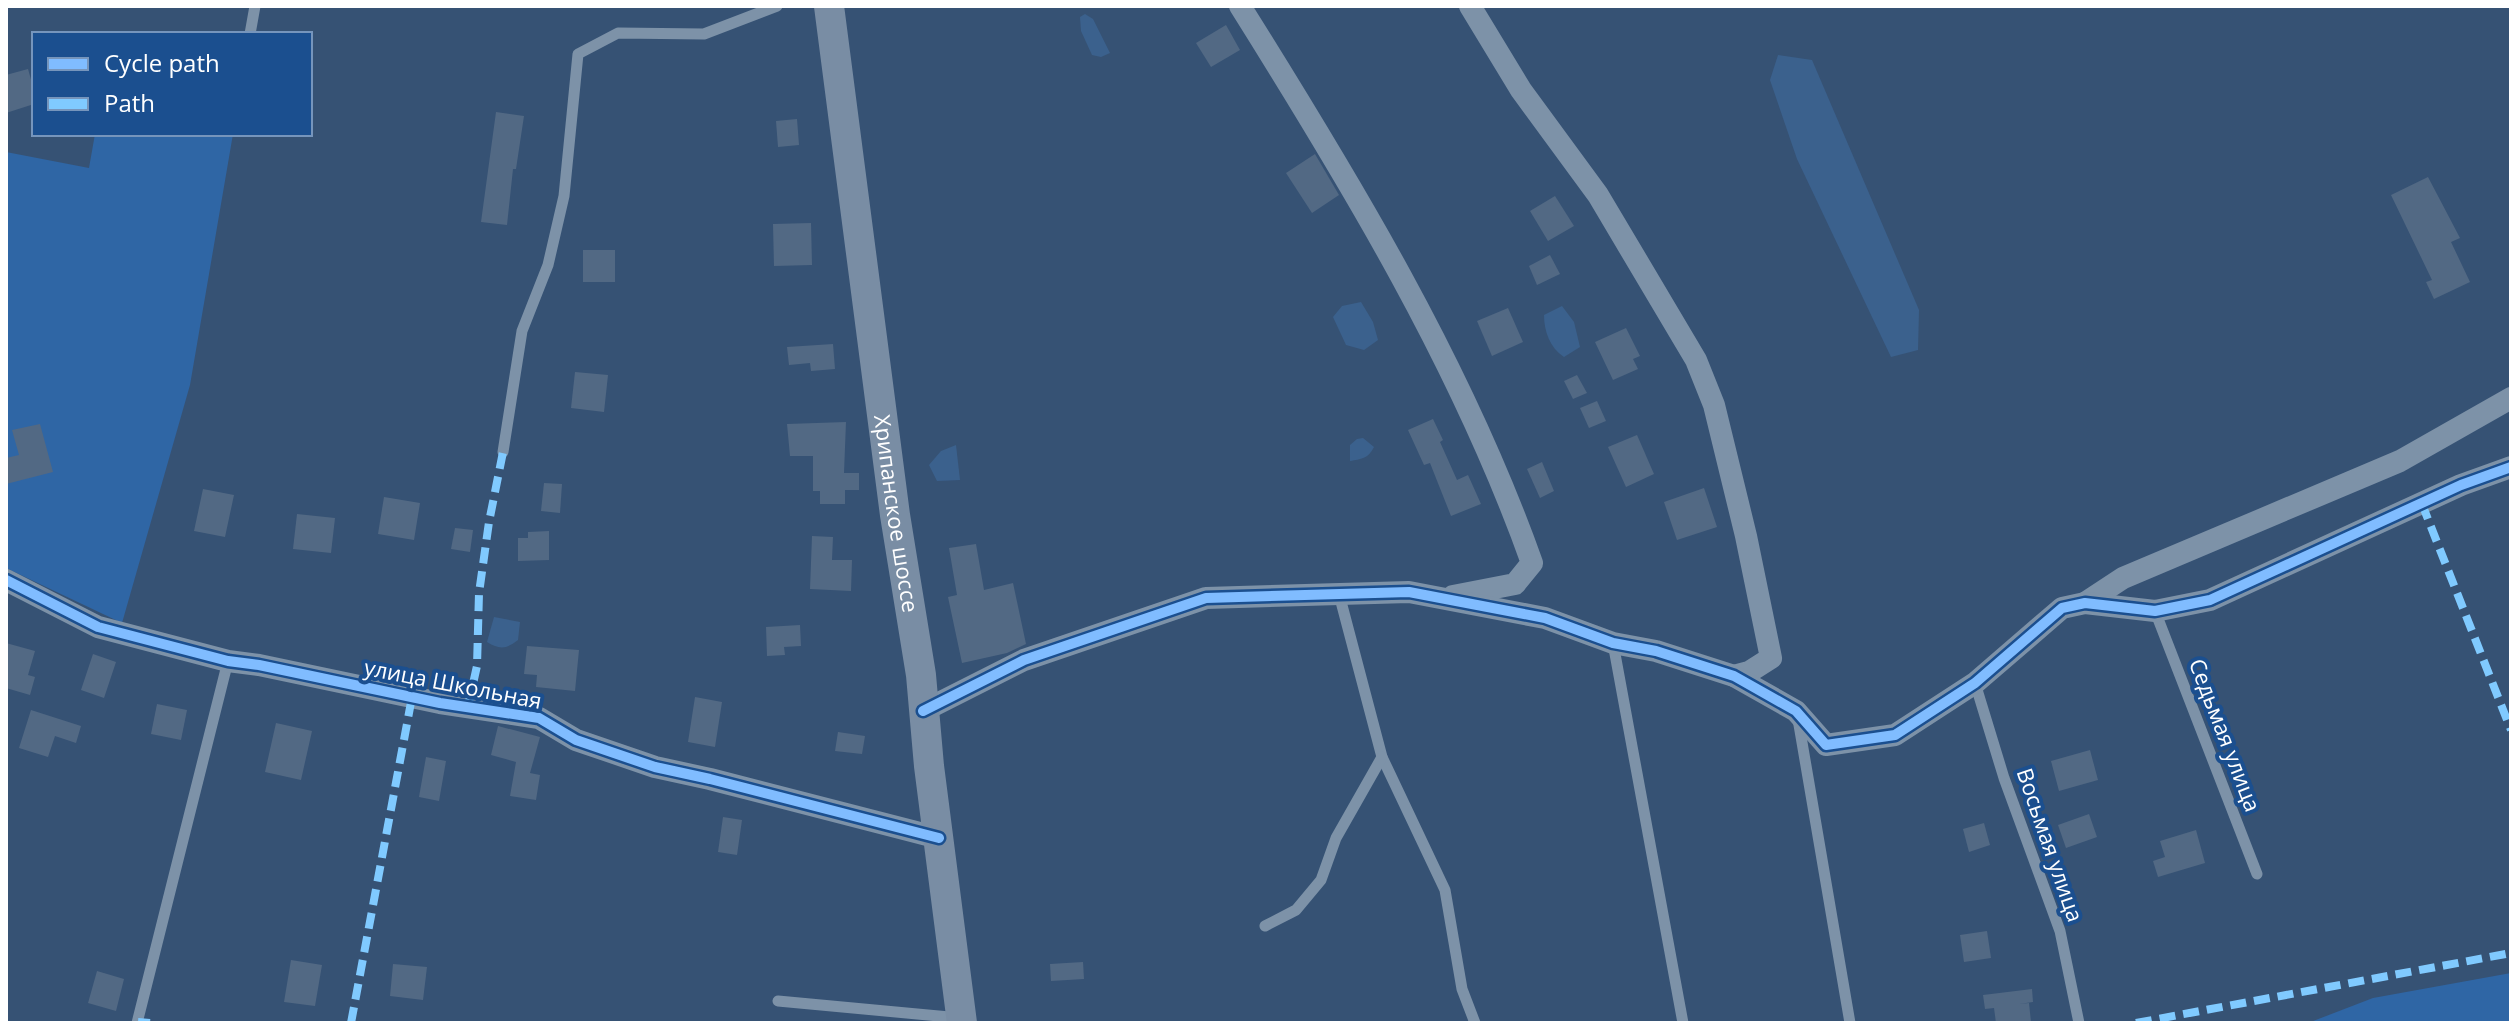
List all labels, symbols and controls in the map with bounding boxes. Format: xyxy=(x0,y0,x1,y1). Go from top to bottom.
legend xyxy=(32,32,312,136)
text: Cycle path xyxy=(104,46,220,79)
text: Path xyxy=(104,86,155,119)
street label: Хрипанское шоссе xyxy=(868,413,927,614)
street label: улица Школьная xyxy=(362,651,545,715)
street label: Седьмая улица xyxy=(2183,654,2269,815)
street label: Восьмая улица xyxy=(2011,764,2091,926)

